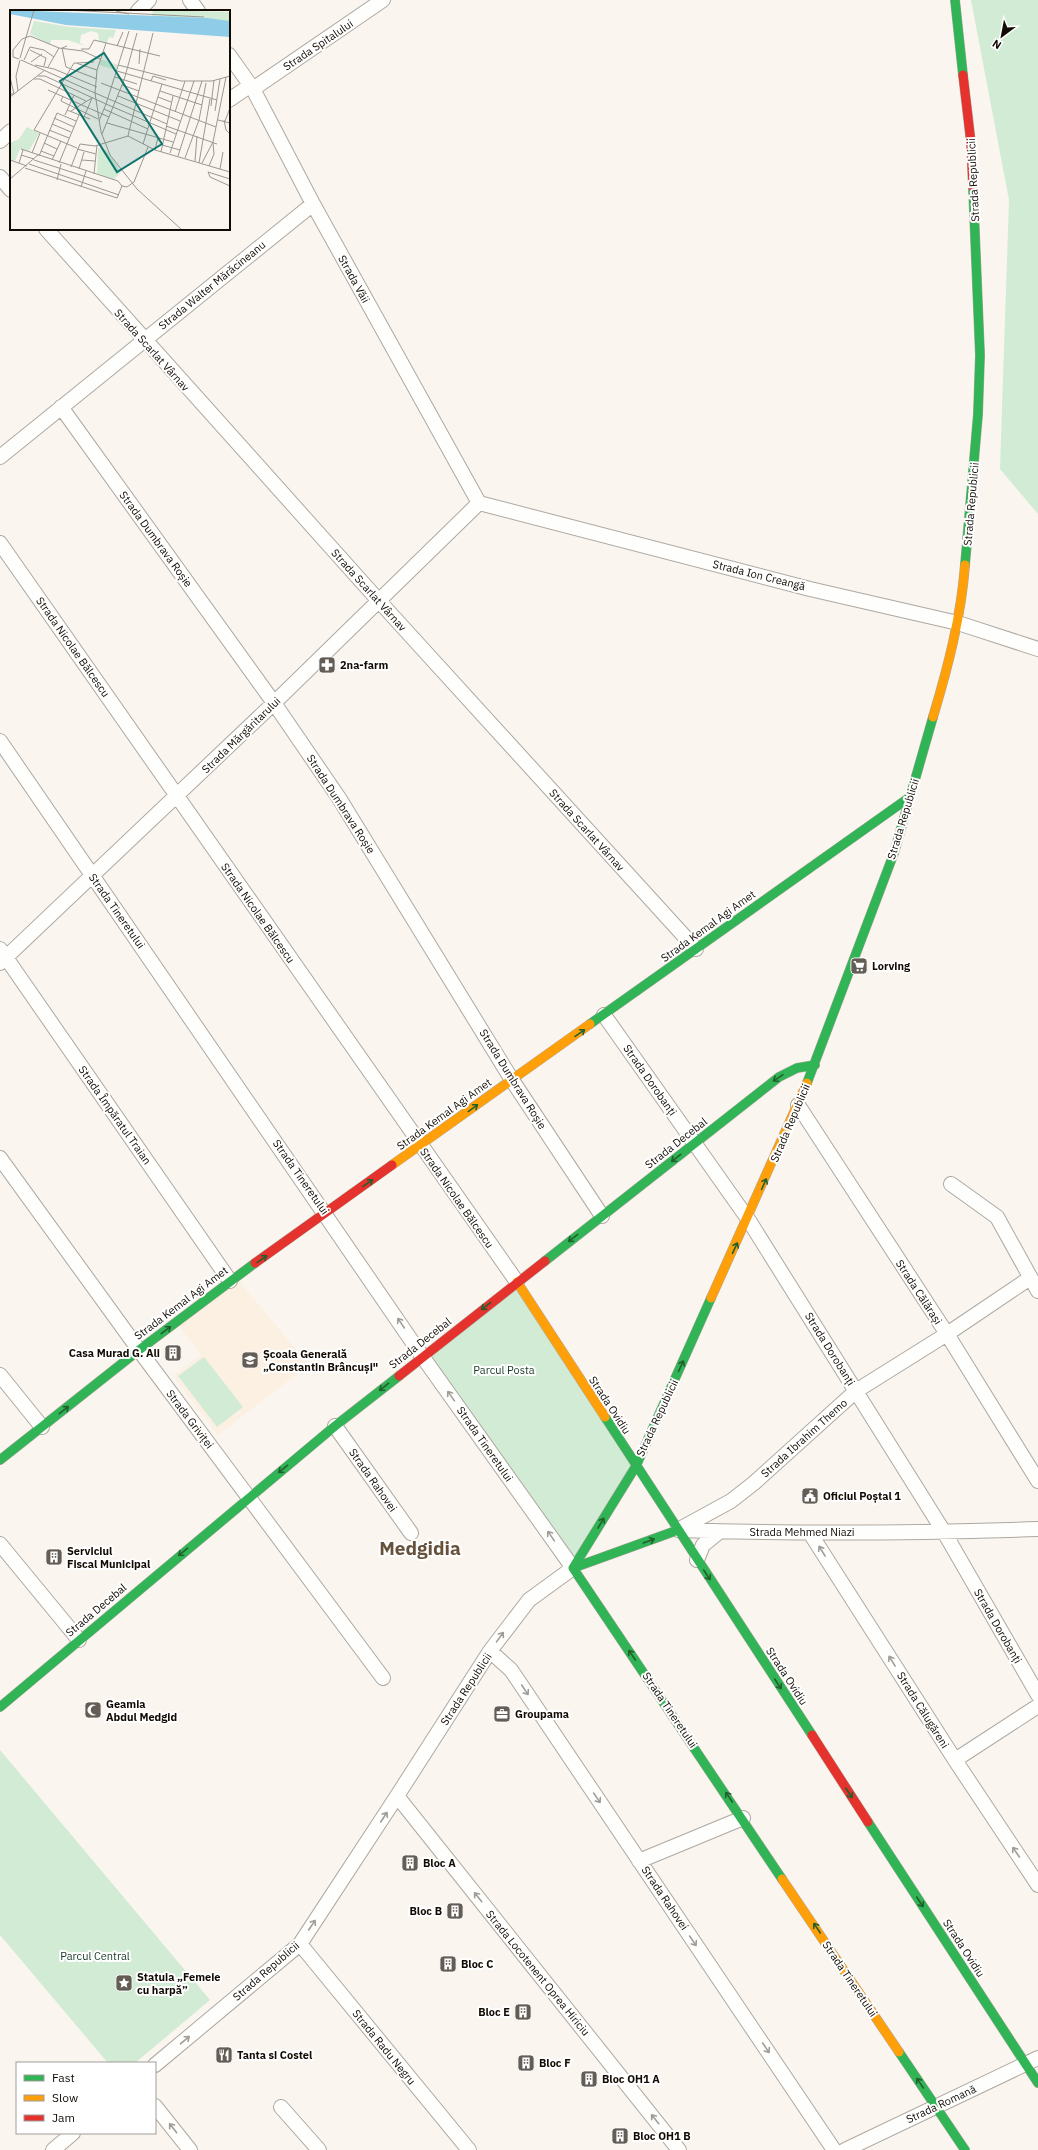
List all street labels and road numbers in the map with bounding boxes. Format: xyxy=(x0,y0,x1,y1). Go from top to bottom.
street label: Strada Spitalului xyxy=(280,16,356,74)
street label: Strada Republicii xyxy=(964,138,982,222)
street label: Strada Walter Mărăcineanu xyxy=(156,238,268,332)
street label: Strada Văii xyxy=(335,253,373,305)
street label: Strada Scarlat Vârnav xyxy=(111,306,193,394)
street label: Strada Republicii xyxy=(960,462,982,546)
street label: Strada Dumbrava Roșie xyxy=(116,488,196,590)
street label: Strada Scarlat Vârnav xyxy=(328,546,410,634)
street label: Strada Ion Creangă xyxy=(711,557,807,593)
street label: Strada Nicolae Bălcescu xyxy=(33,594,113,700)
street label: Strada Mărgăritarului xyxy=(199,694,283,776)
street label: Strada Dumbrava Roșie xyxy=(304,752,378,856)
street label: Strada Republicii xyxy=(884,777,922,861)
street label: Strada Scarlat Vârnav xyxy=(546,786,628,874)
street label: Strada Nicolae Bălcescu xyxy=(218,860,298,966)
street label: Strada Tineretului xyxy=(86,871,148,951)
street label: Strada Kemal Agi Amet xyxy=(658,887,758,965)
street label: Strada Dumbrava Roșie xyxy=(477,1026,549,1132)
street label: Strada Dorobanți xyxy=(620,1042,680,1118)
street label: Strada Împăratul Traian xyxy=(76,1063,154,1167)
street label: Strada Kemal Agi Amet xyxy=(394,1075,494,1153)
street label: Strada Republicii xyxy=(767,1082,813,1164)
street label: Strada Decebal xyxy=(642,1114,710,1172)
street label: Strada Tineretului xyxy=(270,1137,332,1217)
street label: Strada Nicolae Bălcescu xyxy=(417,1145,497,1251)
street label: Strada Călărași xyxy=(893,1257,945,1327)
street label: Strada Kemal Agi Amet xyxy=(131,1263,231,1343)
street label: Strada Dorobanți xyxy=(802,1310,858,1388)
street label: Strada Decebal xyxy=(386,1314,454,1372)
street label: Strada Ovidiu xyxy=(586,1373,634,1437)
street label: Strada Republicii xyxy=(633,1377,681,1459)
street label: Strada Griviței xyxy=(163,1387,217,1451)
street label: Strada Ibrahim Themo xyxy=(758,1396,850,1480)
street label: Strada Tineretului xyxy=(454,1404,516,1484)
street label: Strada Rahovei xyxy=(346,1446,400,1514)
street label: Strada Mehmed Niazi xyxy=(749,1525,855,1539)
street label: Strada Decebal xyxy=(63,1580,129,1640)
street label: Strada Dorobanți xyxy=(971,1586,1025,1666)
street label: Strada Ovidiu xyxy=(763,1644,811,1708)
street label: Strada Republicii xyxy=(437,1650,495,1728)
street label: Strada Tineretului xyxy=(639,1669,701,1751)
street label: Strada Călugăreni xyxy=(894,1669,952,1751)
street label: Strada Rahovei xyxy=(638,1863,692,1933)
street label: Strada Locotenent Oprea Hiriciu xyxy=(483,1907,593,2039)
street label: Strada Ovidiu xyxy=(940,1916,988,1980)
street label: Strada Republicii xyxy=(230,1938,302,2004)
street label: Strada Tineretului xyxy=(819,1938,881,2020)
street label: Strada Radu Negru xyxy=(349,2006,419,2088)
street label: Strada Romană xyxy=(904,2082,978,2126)

